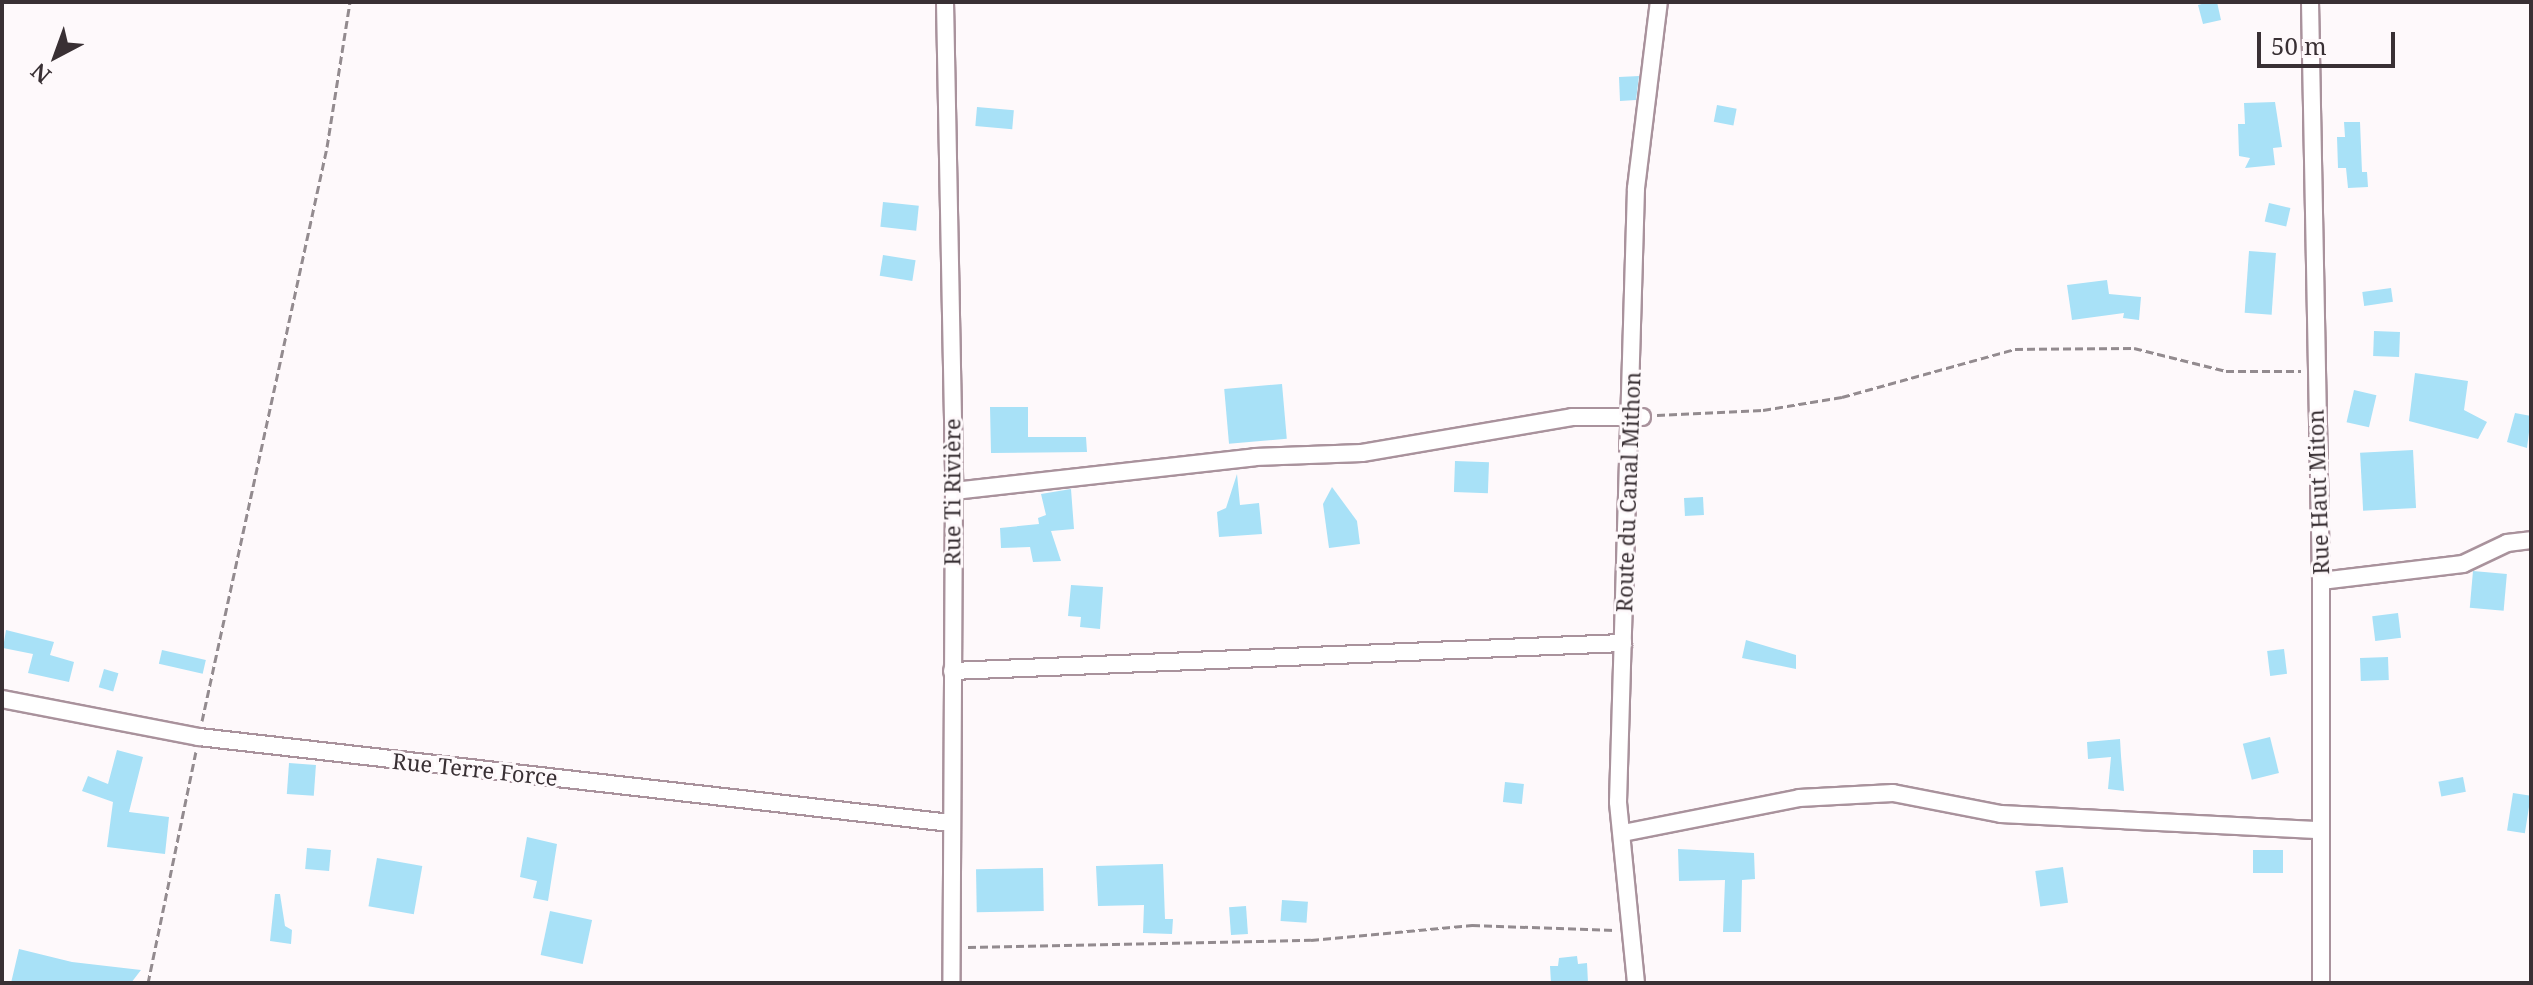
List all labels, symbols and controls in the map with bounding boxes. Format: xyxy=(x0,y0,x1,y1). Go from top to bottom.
north arrow xyxy=(16,16,96,96)
scale bar xyxy=(2261,16,2399,66)
text: 50 m xyxy=(2271,29,2327,62)
text: N xyxy=(24,57,57,91)
street label: Route du Canal Mithon xyxy=(1611,371,1645,613)
street label: Rue Haut Miton xyxy=(2302,409,2334,575)
street label: Rue Ti Rivière xyxy=(939,418,965,566)
street label: Rue Terre Force xyxy=(391,747,559,791)

